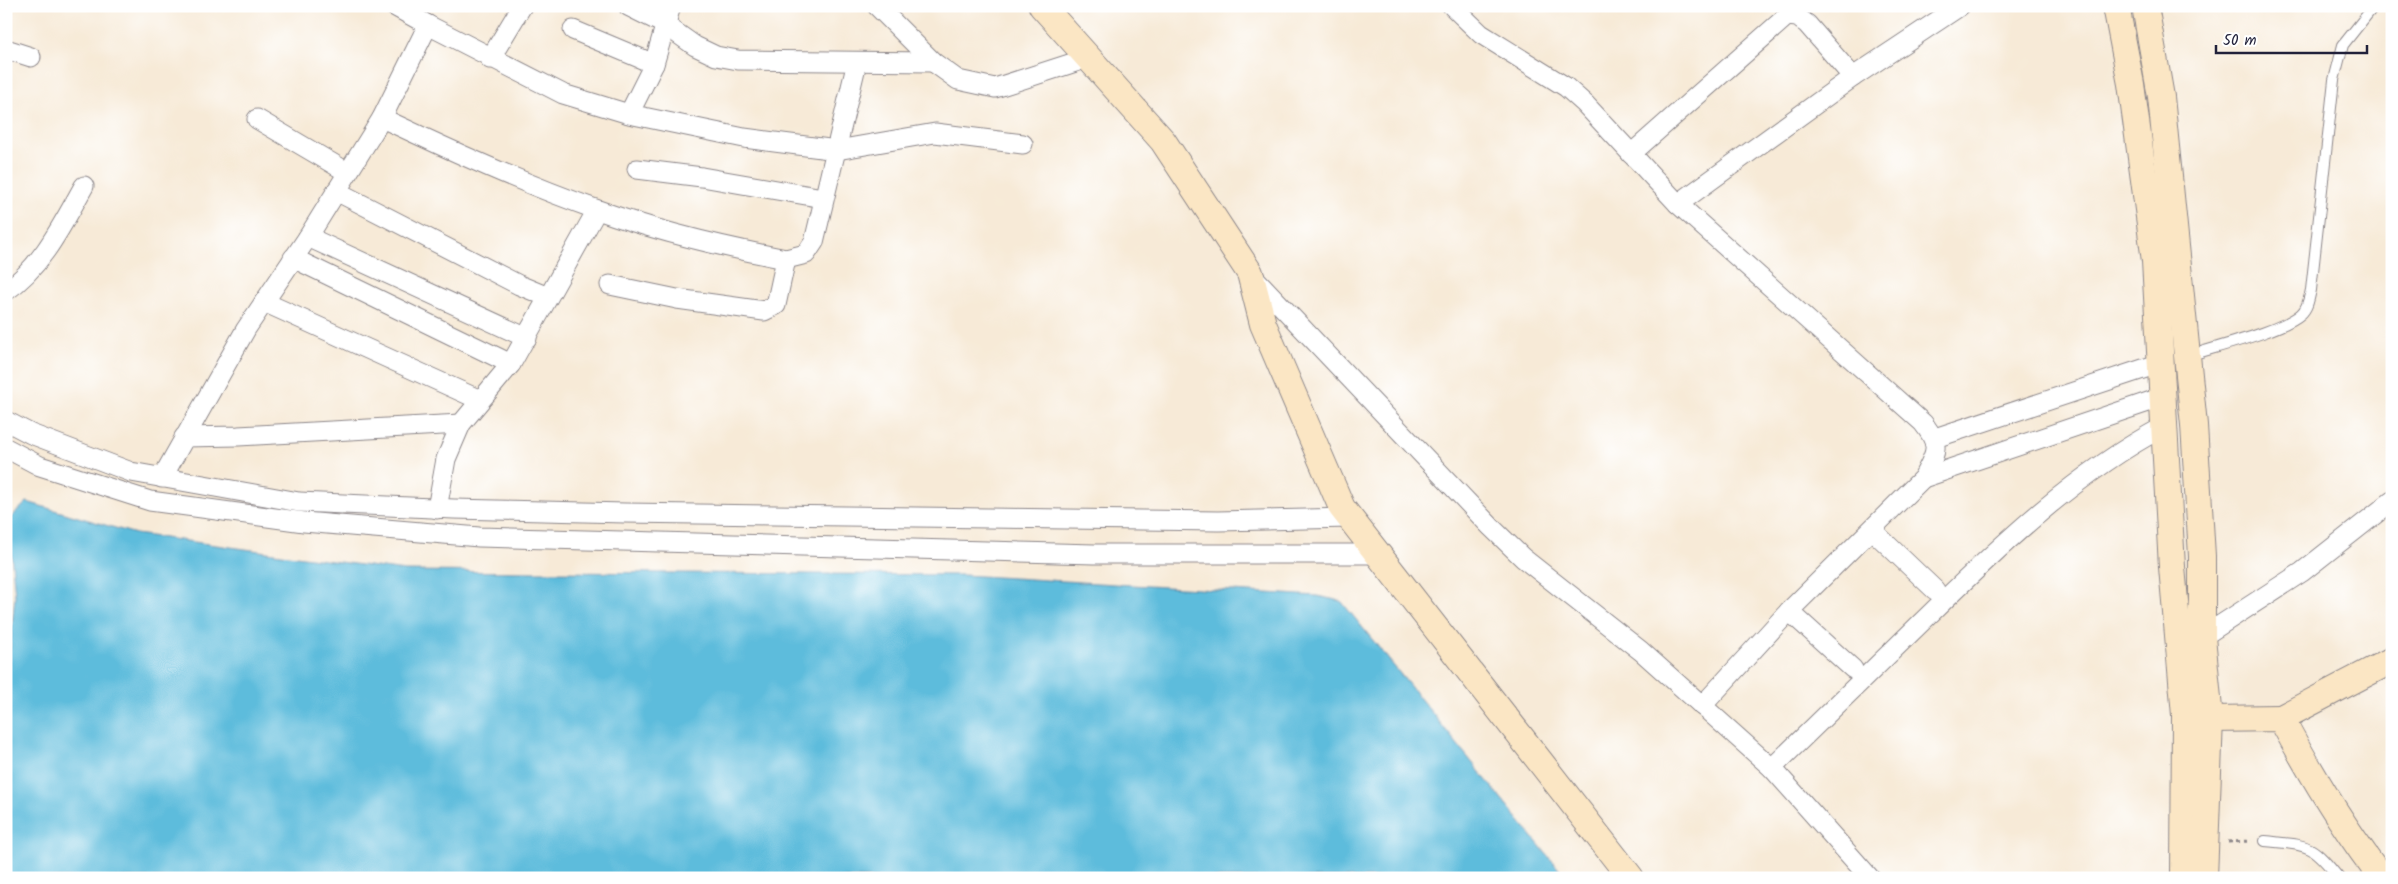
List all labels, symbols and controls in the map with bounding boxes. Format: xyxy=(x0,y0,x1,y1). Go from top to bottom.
scale bar xyxy=(2216,22,2367,54)
text: 50 m xyxy=(2223,29,2257,53)

